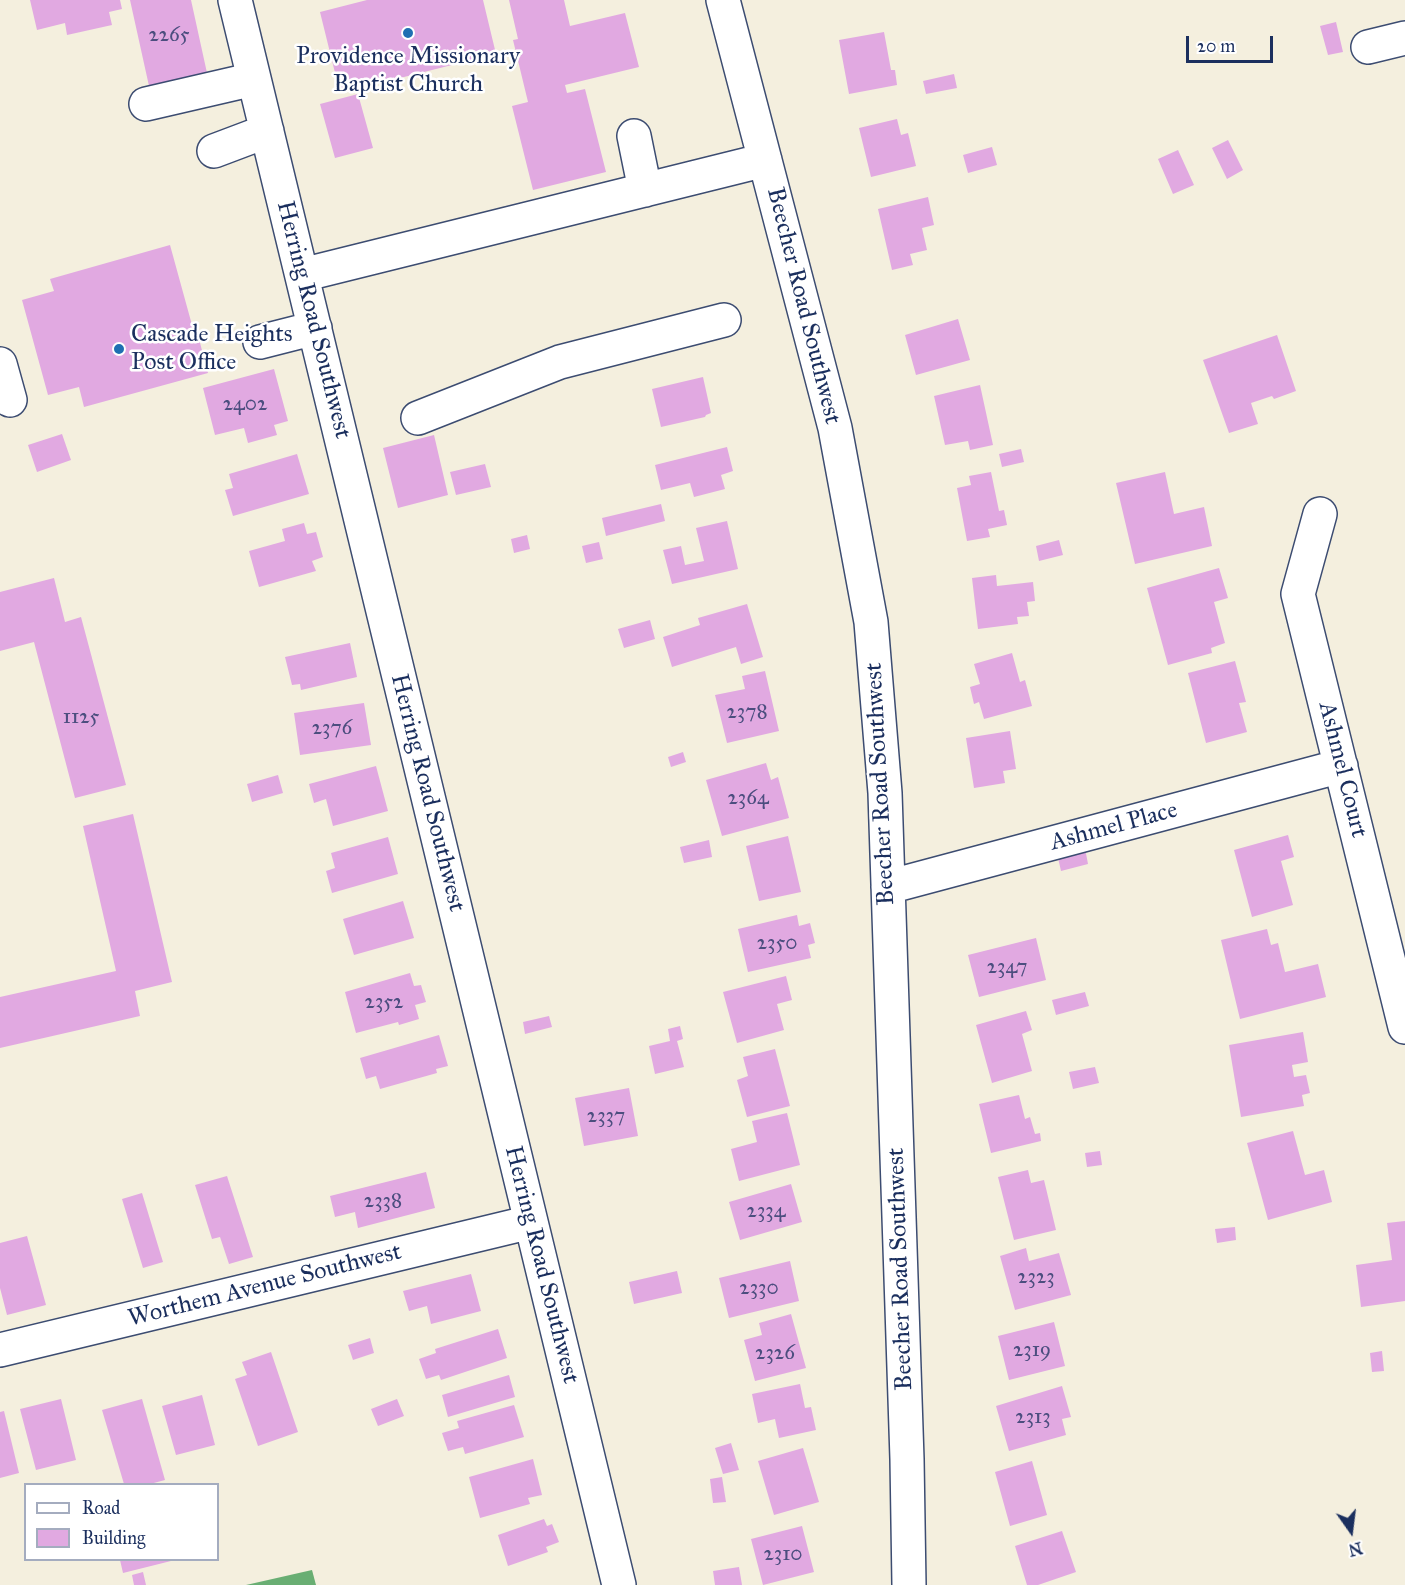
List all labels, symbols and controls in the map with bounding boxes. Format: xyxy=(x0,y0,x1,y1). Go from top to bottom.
house number: 2265 xyxy=(148,23,190,49)
scale bar xyxy=(1189,24,1276,62)
marker: Providence Missionary Baptist Church xyxy=(401,26,415,40)
text: 20 m xyxy=(1197,35,1235,57)
place label: Providence Missionary Baptist Church xyxy=(296,43,520,99)
street label: Beecher Road Southwest xyxy=(760,185,846,427)
street label: Herring Road Southwest xyxy=(270,198,356,442)
place label: Cascade Heights Post Office xyxy=(131,321,292,377)
marker: Cascade Heights Post Office xyxy=(112,342,126,356)
house number: 2402 xyxy=(223,392,267,418)
street label: Beecher Road Southwest xyxy=(860,662,902,906)
street label: Herring Road Southwest xyxy=(384,671,470,915)
street label: Ashmel Court xyxy=(1311,699,1373,841)
house number: 2378 xyxy=(726,700,768,726)
house number: 1125 xyxy=(63,705,99,731)
house number: 2376 xyxy=(312,716,352,742)
house number: 2364 xyxy=(727,786,769,812)
street label: Ashmel Place xyxy=(1047,796,1181,858)
house number: 2350 xyxy=(757,931,797,957)
house number: 2347 xyxy=(987,955,1027,981)
house number: 2352 xyxy=(365,990,403,1016)
house number: 2337 xyxy=(587,1104,625,1130)
street label: Herring Road Southwest xyxy=(498,1143,584,1387)
street label: Beecher Road Southwest xyxy=(882,1147,920,1391)
house number: 2338 xyxy=(364,1189,402,1215)
house number: 2334 xyxy=(747,1199,785,1225)
street label: Worthem Avenue Southwest xyxy=(125,1238,405,1334)
house number: 2323 xyxy=(1017,1265,1055,1291)
house number: 2330 xyxy=(739,1276,779,1302)
house number: 2319 xyxy=(1013,1338,1051,1364)
house number: 2326 xyxy=(755,1341,795,1367)
house number: 2313 xyxy=(1015,1405,1051,1431)
legend xyxy=(24,1483,219,1561)
text: Road xyxy=(82,1497,120,1519)
north arrow xyxy=(1321,1501,1381,1561)
text: Building xyxy=(82,1527,145,1549)
text: N xyxy=(1347,1538,1364,1560)
house number: 2310 xyxy=(763,1542,803,1568)

